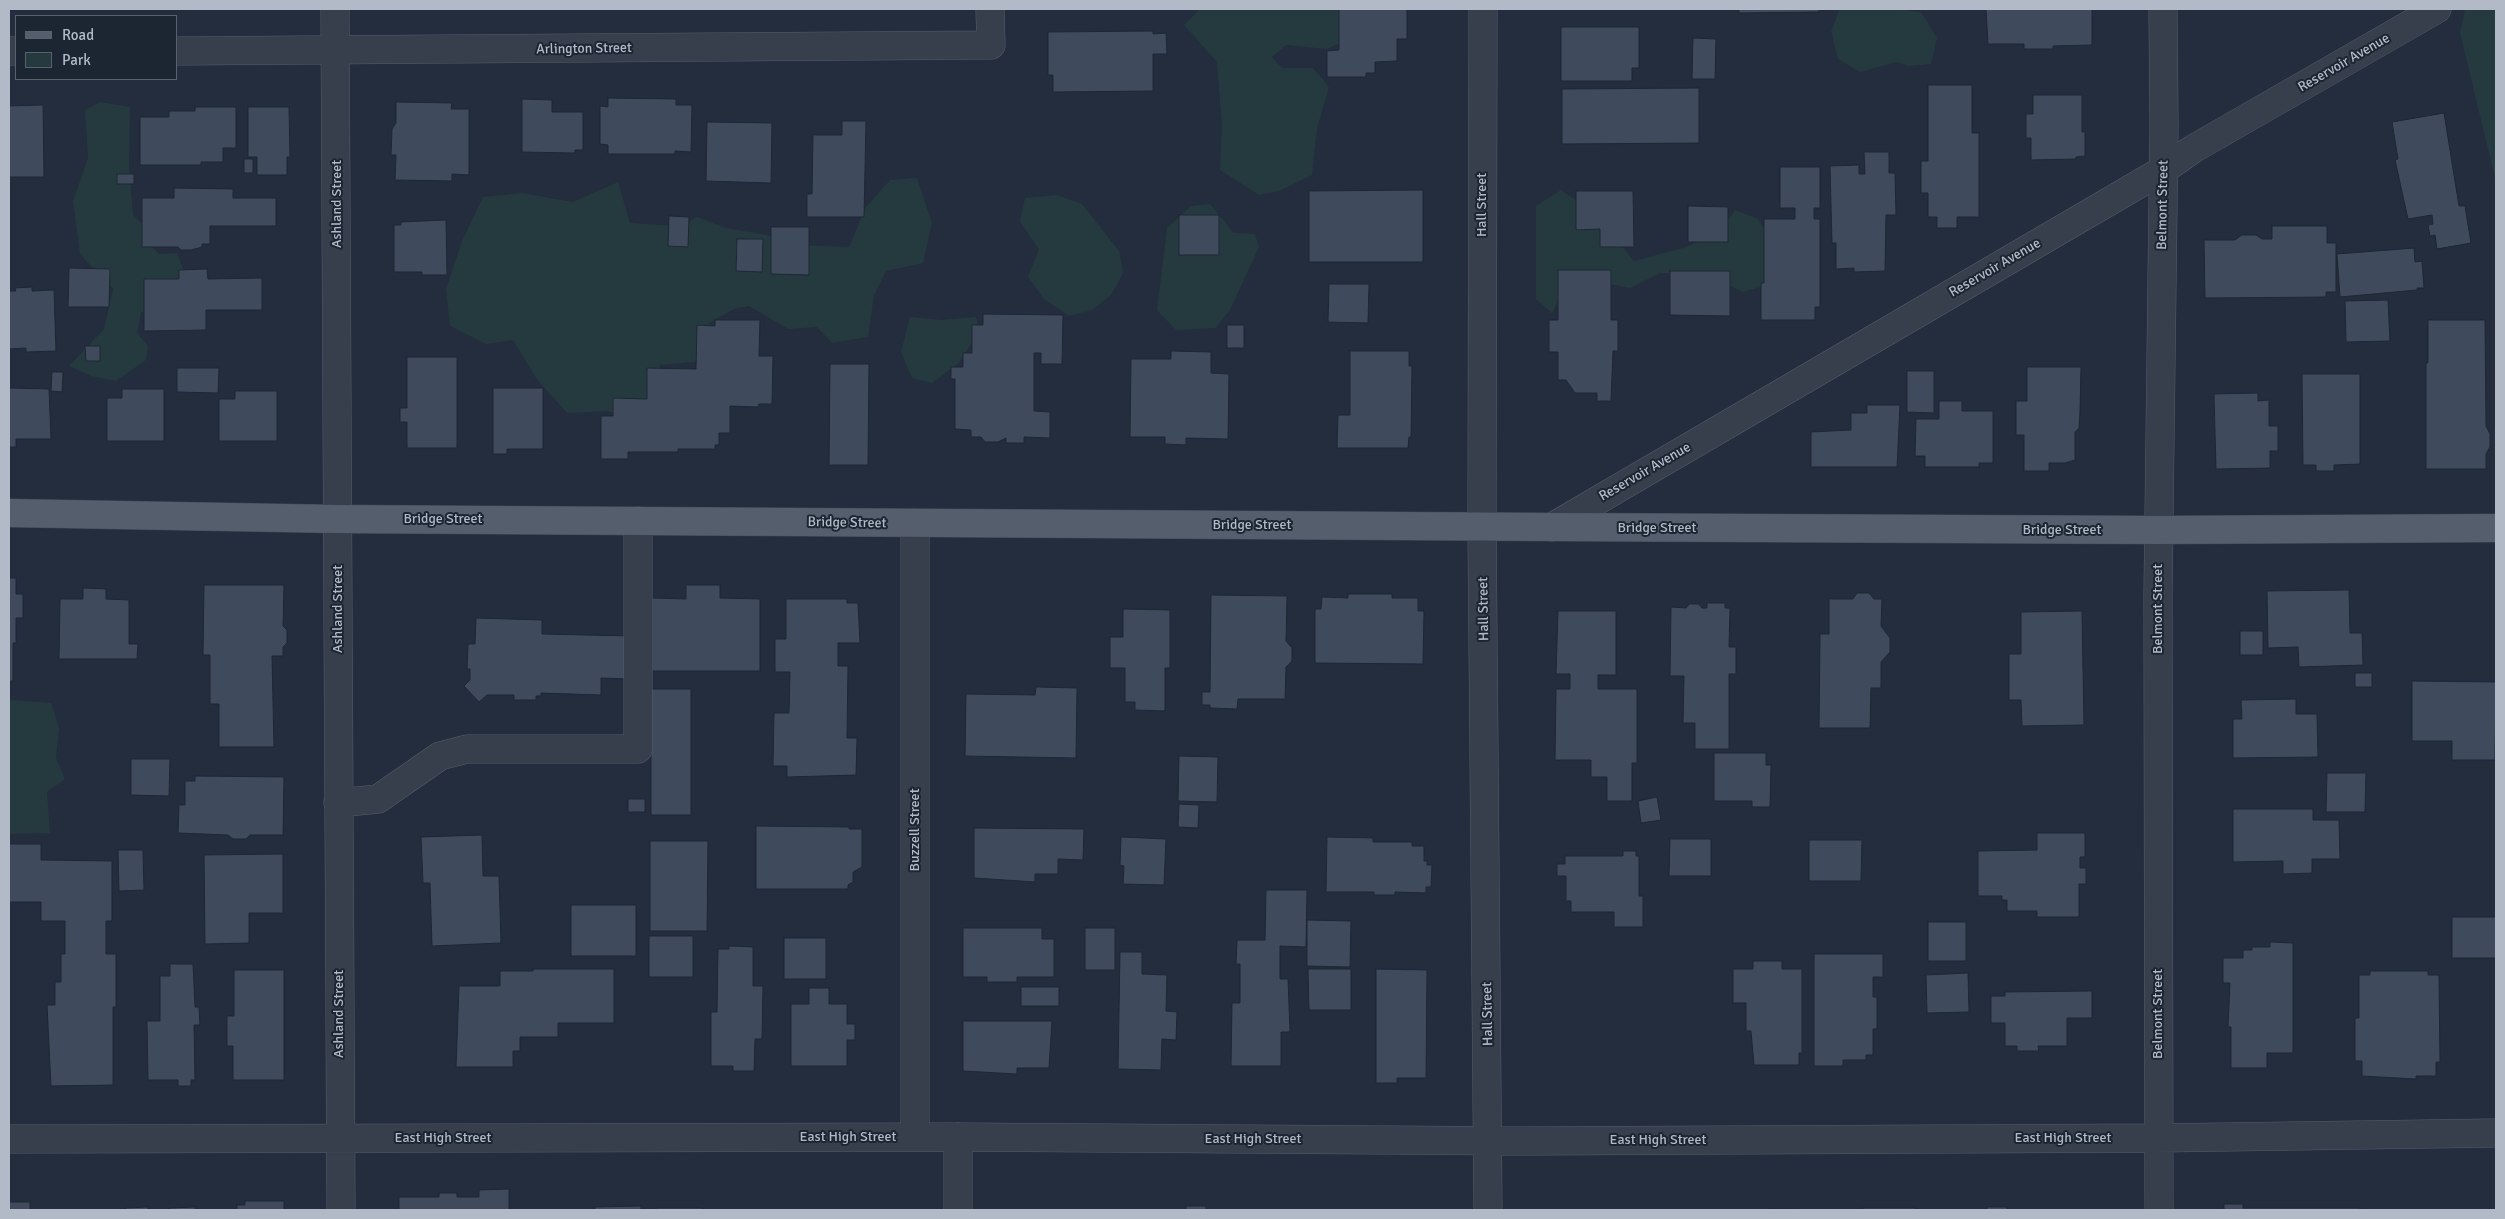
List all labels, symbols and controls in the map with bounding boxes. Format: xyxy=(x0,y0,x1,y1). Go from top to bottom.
legend xyxy=(15,15,178,80)
text: Road xyxy=(62,26,94,44)
street label: Reservoir Avenue xyxy=(2295,30,2393,96)
street label: Arlington Street xyxy=(536,40,632,58)
text: Park xyxy=(62,51,91,69)
street label: Ashland Street xyxy=(329,160,345,248)
street label: Belmont Street xyxy=(2154,160,2172,250)
street label: Hall Street xyxy=(1474,173,1490,237)
street label: Reservoir Avenue xyxy=(1946,235,2044,301)
street label: Reservoir Avenue xyxy=(1596,439,1694,505)
street label: Bridge Street xyxy=(404,511,482,527)
street label: Bridge Street xyxy=(807,514,887,532)
street label: Bridge Street xyxy=(1213,517,1291,533)
street label: Bridge Street xyxy=(1618,520,1696,536)
street label: Bridge Street xyxy=(2023,522,2101,538)
street label: Belmont Street xyxy=(2150,564,2166,654)
street label: Ashland Street xyxy=(330,565,346,653)
street label: Hall Street xyxy=(1475,577,1493,641)
street label: Buzzell Street xyxy=(907,788,923,872)
street label: Belmont Street xyxy=(2150,969,2166,1059)
street label: Ashland Street xyxy=(331,970,347,1058)
street label: Hall Street xyxy=(1479,982,1497,1046)
street label: East High Street xyxy=(800,1129,896,1145)
street label: East High Street xyxy=(395,1130,491,1146)
street label: East High Street xyxy=(2015,1130,2111,1146)
street label: East High Street xyxy=(1205,1131,1301,1147)
street label: East High Street xyxy=(1610,1132,1706,1148)

